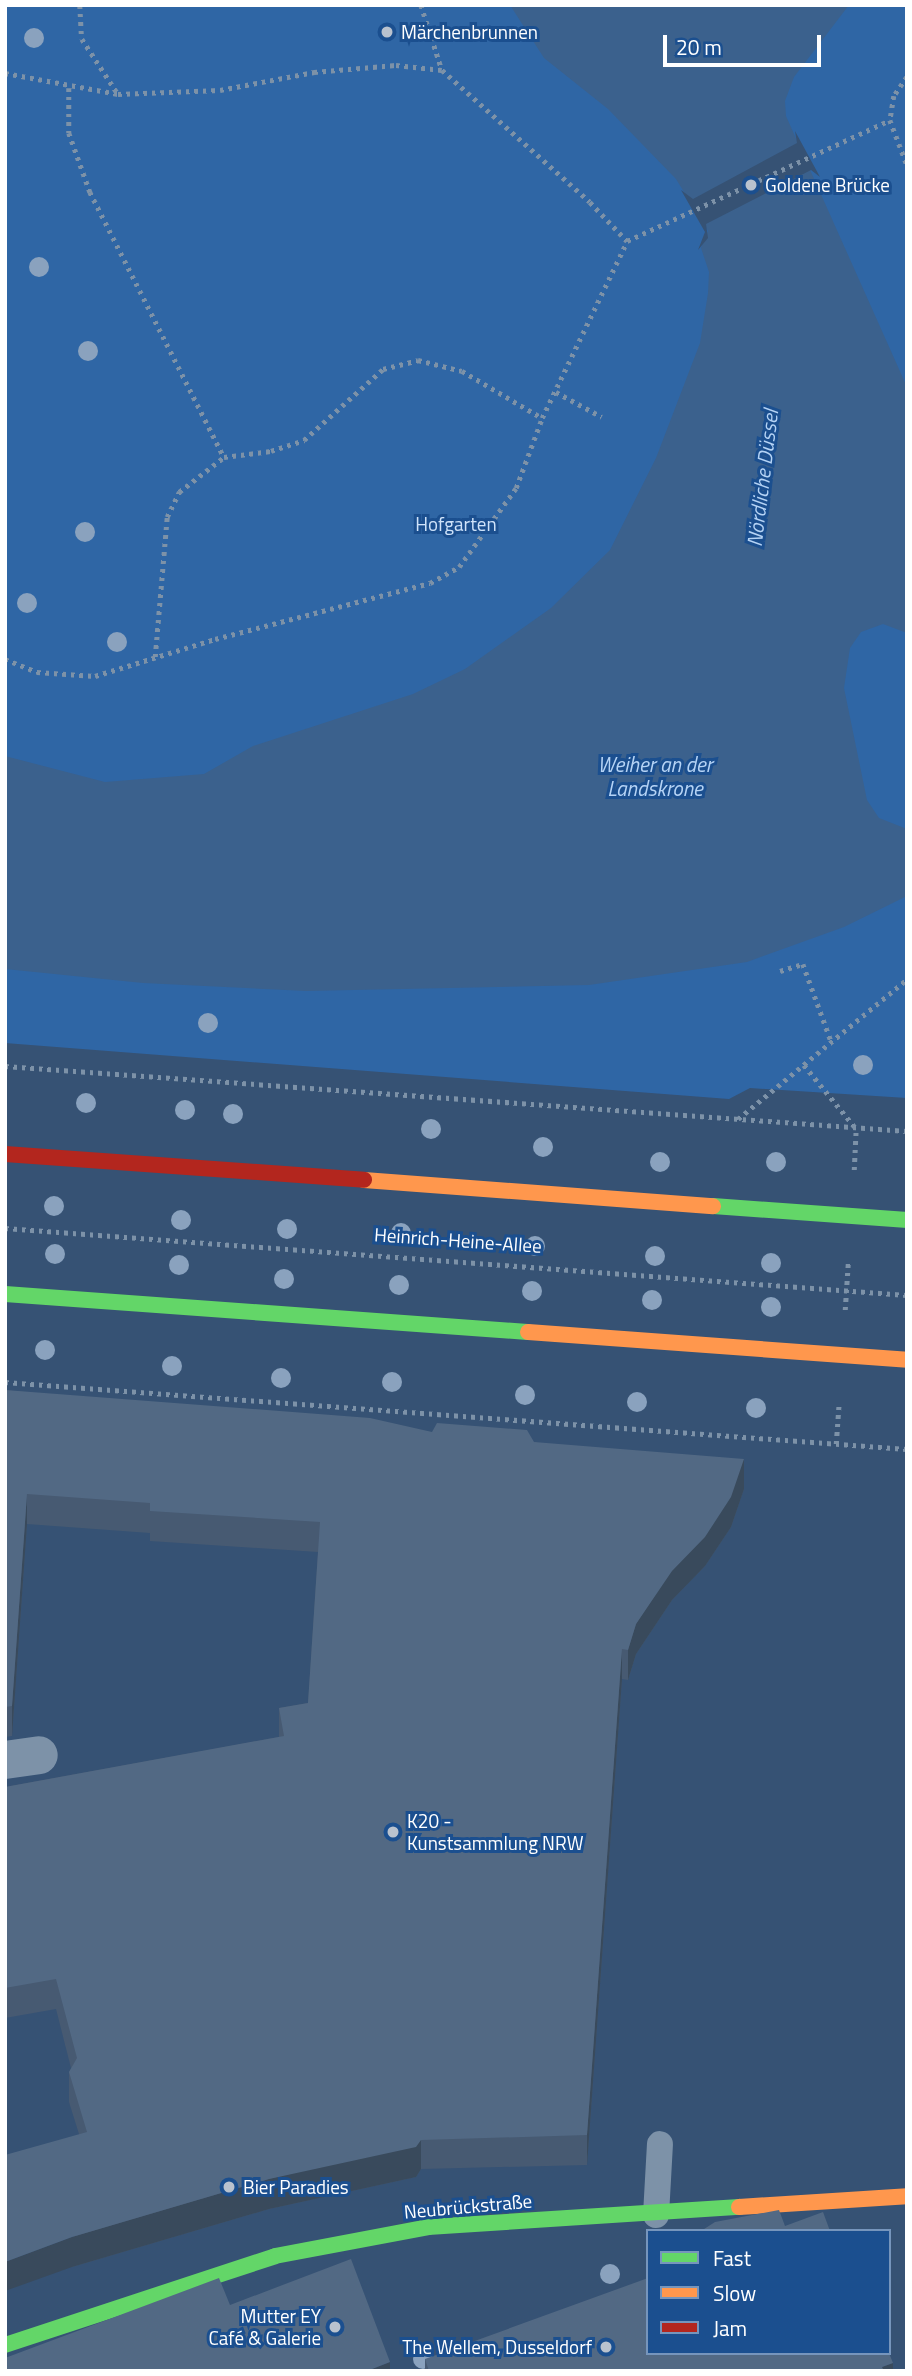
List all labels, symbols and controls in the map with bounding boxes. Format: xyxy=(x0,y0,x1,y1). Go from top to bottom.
place label: Märchenbrunnen xyxy=(401,21,538,43)
scale bar xyxy=(667,21,824,65)
marker: Märchenbrunnen xyxy=(379,24,395,40)
text: 20 m xyxy=(676,31,722,63)
place label: Goldene Brücke xyxy=(765,174,890,196)
marker: Goldene Brücke xyxy=(743,177,759,193)
water label: Nördliche Düssel xyxy=(741,408,783,548)
park label: Hofgarten xyxy=(415,513,497,535)
water label: Weiher an der Landskrone xyxy=(598,751,712,801)
street label: Heinrich-Heine-Allee xyxy=(373,1223,543,1257)
place label: K20 - Kunstsammlung NRW xyxy=(407,1810,583,1854)
marker: K20 - Kunstsammlung NRW xyxy=(385,1824,401,1840)
place label: Bier Paradies xyxy=(243,2176,349,2198)
marker: Bier Paradies xyxy=(221,2179,237,2195)
street label: Neubrückstraße xyxy=(403,2189,533,2223)
legend xyxy=(646,2229,891,2355)
text: Fast xyxy=(713,2242,751,2274)
text: Slow xyxy=(713,2277,756,2309)
place label: Mutter EY Café & Galerie xyxy=(208,2305,321,2349)
text: Jam xyxy=(713,2312,747,2344)
marker: Mutter EY Café & Galerie xyxy=(327,2319,343,2335)
place label: The Wellem, Dusseldorf xyxy=(402,2336,592,2358)
marker: The Wellem, Dusseldorf xyxy=(598,2339,614,2355)

